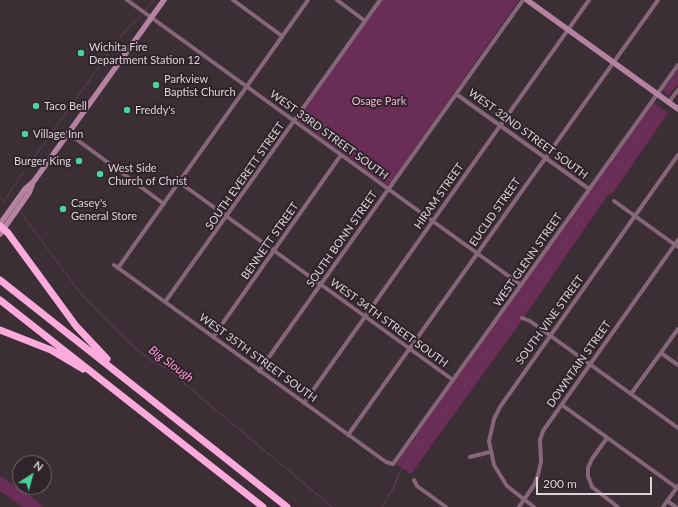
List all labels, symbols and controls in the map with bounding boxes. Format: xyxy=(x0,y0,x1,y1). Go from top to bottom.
place label: Wichita Fire Department Station 12 xyxy=(89,40,200,66)
marker: Wichita Fire Department Station 12 xyxy=(76,48,86,58)
place label: Parkview Baptist Church xyxy=(164,72,236,98)
marker: Parkview Baptist Church xyxy=(151,80,161,90)
street label: WEST 32ND STREET SOUTH xyxy=(466,86,590,182)
street label: WEST 33RD STREET SOUTH xyxy=(267,88,391,182)
park label: Osage Park xyxy=(352,94,406,108)
place label: Taco Bell xyxy=(44,99,87,113)
marker: Taco Bell xyxy=(31,101,41,111)
place label: Freddy's xyxy=(135,103,175,117)
marker: Freddy's xyxy=(122,105,132,115)
street label: SOUTH EVERETT STREET xyxy=(203,120,287,232)
place label: Village Inn xyxy=(33,127,83,141)
marker: Village Inn xyxy=(20,129,30,139)
place label: Burger King xyxy=(14,154,71,168)
marker: Burger King xyxy=(74,156,84,166)
place label: West Side Church of Christ xyxy=(108,161,187,187)
street label: HIRAM STREET xyxy=(411,161,467,231)
marker: West Side Church of Christ xyxy=(95,169,105,179)
street label: EUCLID STREET xyxy=(467,175,523,249)
street label: SOUTH BONN STREET xyxy=(304,188,380,290)
place label: Casey's General Store xyxy=(71,196,137,222)
street label: BENNETT STREET xyxy=(239,200,301,282)
marker: Casey's General Store xyxy=(58,204,68,214)
street label: WEST GLENN STREET xyxy=(491,211,565,309)
street label: SOUTH VINE STREET xyxy=(513,273,587,367)
street label: WEST 34TH STREET SOUTH xyxy=(327,276,451,370)
street label: WEST 35TH STREET SOUTH xyxy=(196,311,320,405)
street label: DOWNTAIN STREET xyxy=(544,318,614,410)
water label: Big Slough xyxy=(146,343,196,385)
north arrow xyxy=(12,455,52,495)
text: N xyxy=(32,458,46,473)
scale bar xyxy=(538,469,654,495)
text: 200 m xyxy=(543,476,577,491)

